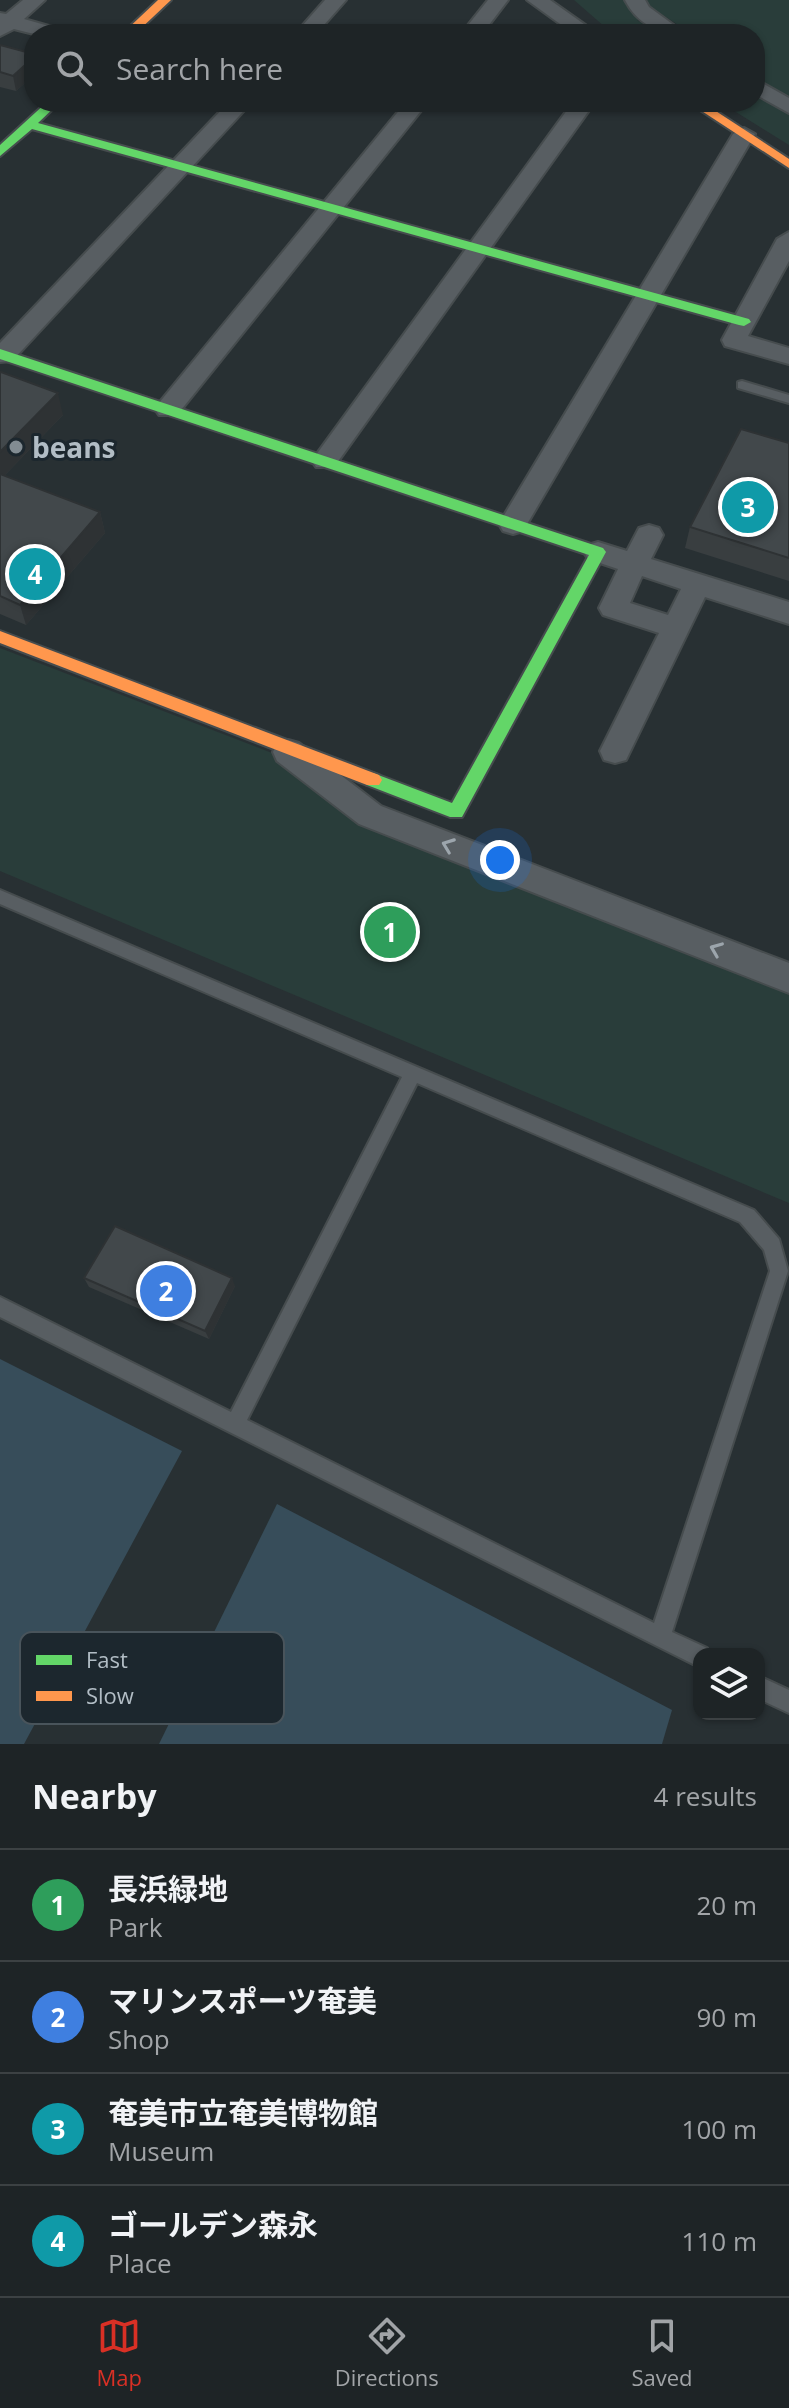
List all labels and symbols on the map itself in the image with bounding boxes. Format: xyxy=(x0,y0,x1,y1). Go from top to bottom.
place label: beans xyxy=(32,428,116,466)
marker: beans xyxy=(7,438,25,456)
pin: 3 xyxy=(722,477,774,537)
pin: 4 xyxy=(9,544,61,604)
one-way arrow xyxy=(442,838,456,855)
your location xyxy=(480,840,520,880)
pin: 1 xyxy=(364,902,416,962)
one-way arrow xyxy=(710,942,724,959)
pin: 2 xyxy=(140,1261,192,1321)
legend xyxy=(20,1632,284,1724)
text: Fast xyxy=(86,1644,128,1674)
text: Slow xyxy=(86,1680,134,1710)

